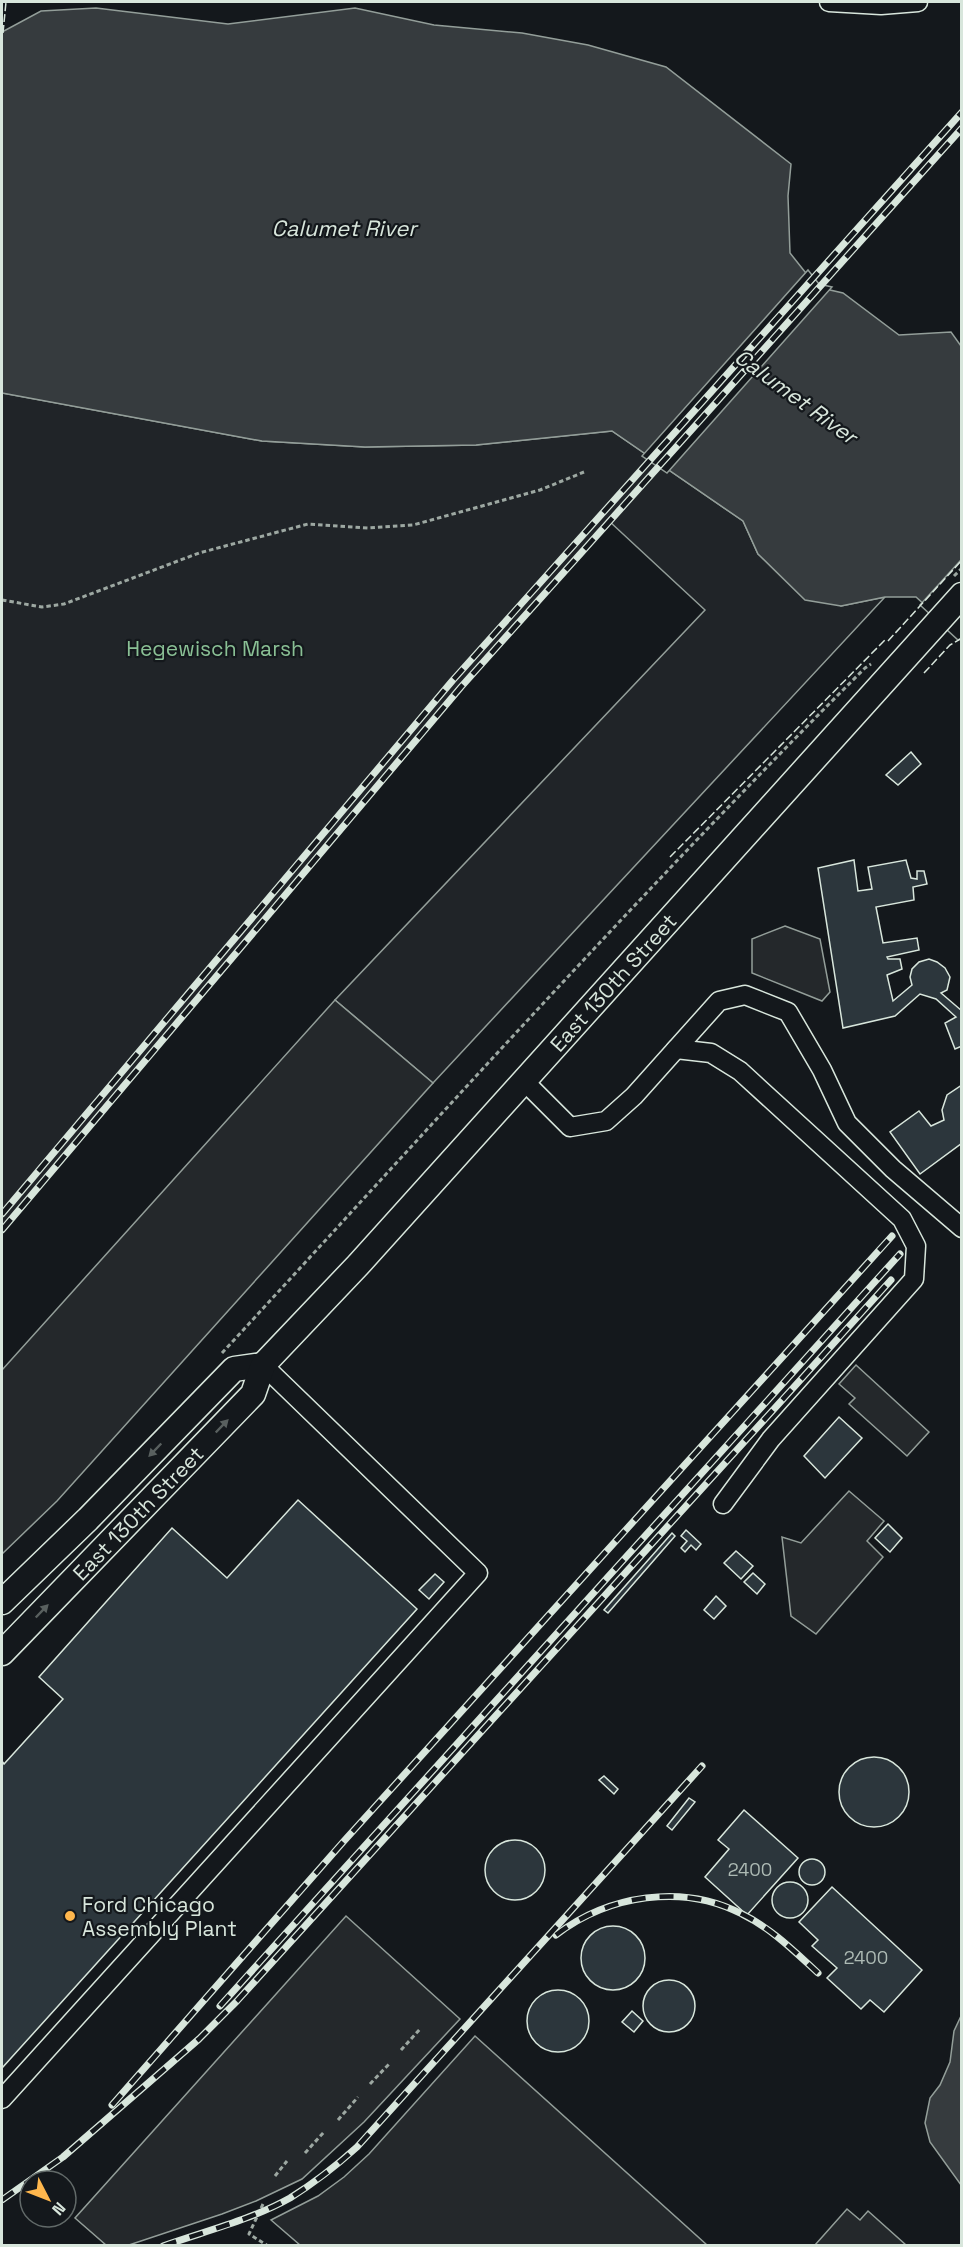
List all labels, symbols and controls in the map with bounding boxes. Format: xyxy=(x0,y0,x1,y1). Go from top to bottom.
water label: Calumet River xyxy=(272,214,419,242)
water label: Calumet River xyxy=(729,342,865,452)
park label: Hegewisch Marsh xyxy=(126,635,304,662)
street label: East 130th Street xyxy=(544,908,682,1057)
one-way arrow xyxy=(215,1419,229,1434)
street label: East 130th Street xyxy=(66,1440,209,1586)
one-way arrow xyxy=(148,1443,162,1457)
one-way arrow xyxy=(35,1604,49,1618)
house number: 2400 xyxy=(728,1858,772,1881)
place label: Ford Chicago Assembly Plant xyxy=(82,1891,237,1942)
marker: Ford Chicago Assembly Plant xyxy=(63,1909,77,1923)
house number: 2400 xyxy=(844,1946,888,1969)
north arrow xyxy=(18,2169,78,2229)
text: N xyxy=(47,2198,70,2220)

